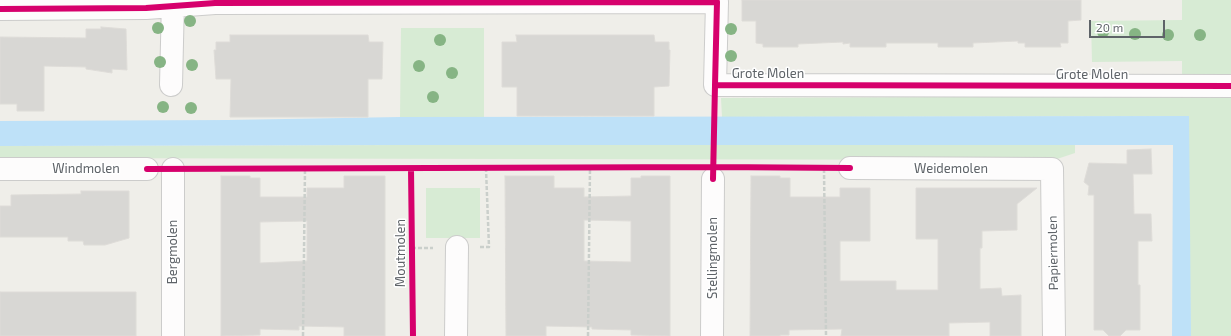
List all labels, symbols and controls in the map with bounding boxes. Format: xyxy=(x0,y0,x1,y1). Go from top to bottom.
scale bar xyxy=(1091,12,1167,38)
text: 20 m xyxy=(1096,20,1123,34)
street label: Grote Molen xyxy=(732,66,804,82)
street label: Grote Molen xyxy=(1056,67,1128,83)
street label: Windmolen xyxy=(52,161,120,177)
street label: Weidemolen xyxy=(914,161,988,177)
street label: Papiermolen xyxy=(1045,215,1061,291)
street label: Stellingmolen xyxy=(705,217,721,299)
street label: Moutmolen xyxy=(393,219,409,287)
street label: Bergmolen xyxy=(165,220,181,284)

